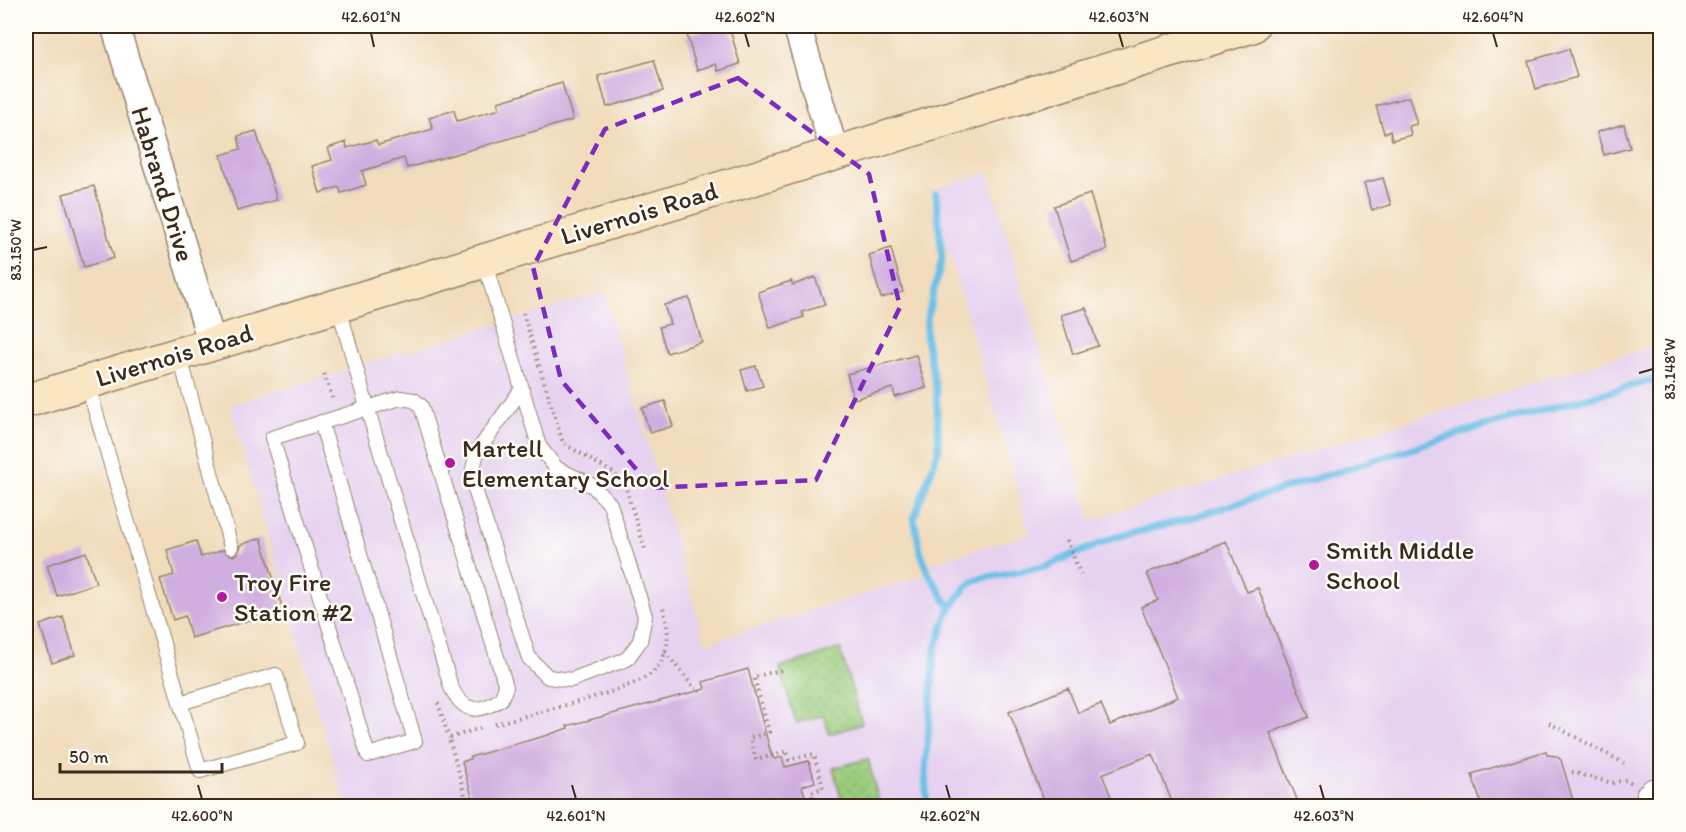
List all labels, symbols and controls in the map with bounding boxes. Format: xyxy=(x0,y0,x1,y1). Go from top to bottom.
text: 42.601°N xyxy=(341,8,401,26)
text: 42.602°N xyxy=(715,8,775,26)
text: 42.603°N xyxy=(1089,8,1149,26)
text: 42.604°N xyxy=(1462,8,1524,26)
street label: Habrand Drive xyxy=(124,103,202,265)
street label: Livernois Road xyxy=(557,174,721,252)
text: 83.150°W xyxy=(7,219,25,281)
street label: Livernois Road xyxy=(92,316,256,394)
text: 83.148°W xyxy=(1661,338,1679,400)
place label: Martell Elementary School xyxy=(462,432,669,494)
marker: Martell Elementary School xyxy=(443,456,457,470)
place label: Smith Middle School xyxy=(1326,534,1474,596)
marker: Smith Middle School xyxy=(1307,558,1321,572)
place label: Troy Fire Station #2 xyxy=(234,566,353,628)
marker: Troy Fire Station #2 xyxy=(215,590,229,604)
scale bar xyxy=(60,736,222,774)
text: 50 m xyxy=(69,746,109,768)
text: 42.600°N xyxy=(171,807,233,825)
text: 42.601°N xyxy=(546,807,606,825)
text: 42.602°N xyxy=(920,807,980,825)
text: 42.603°N xyxy=(1294,807,1354,825)

